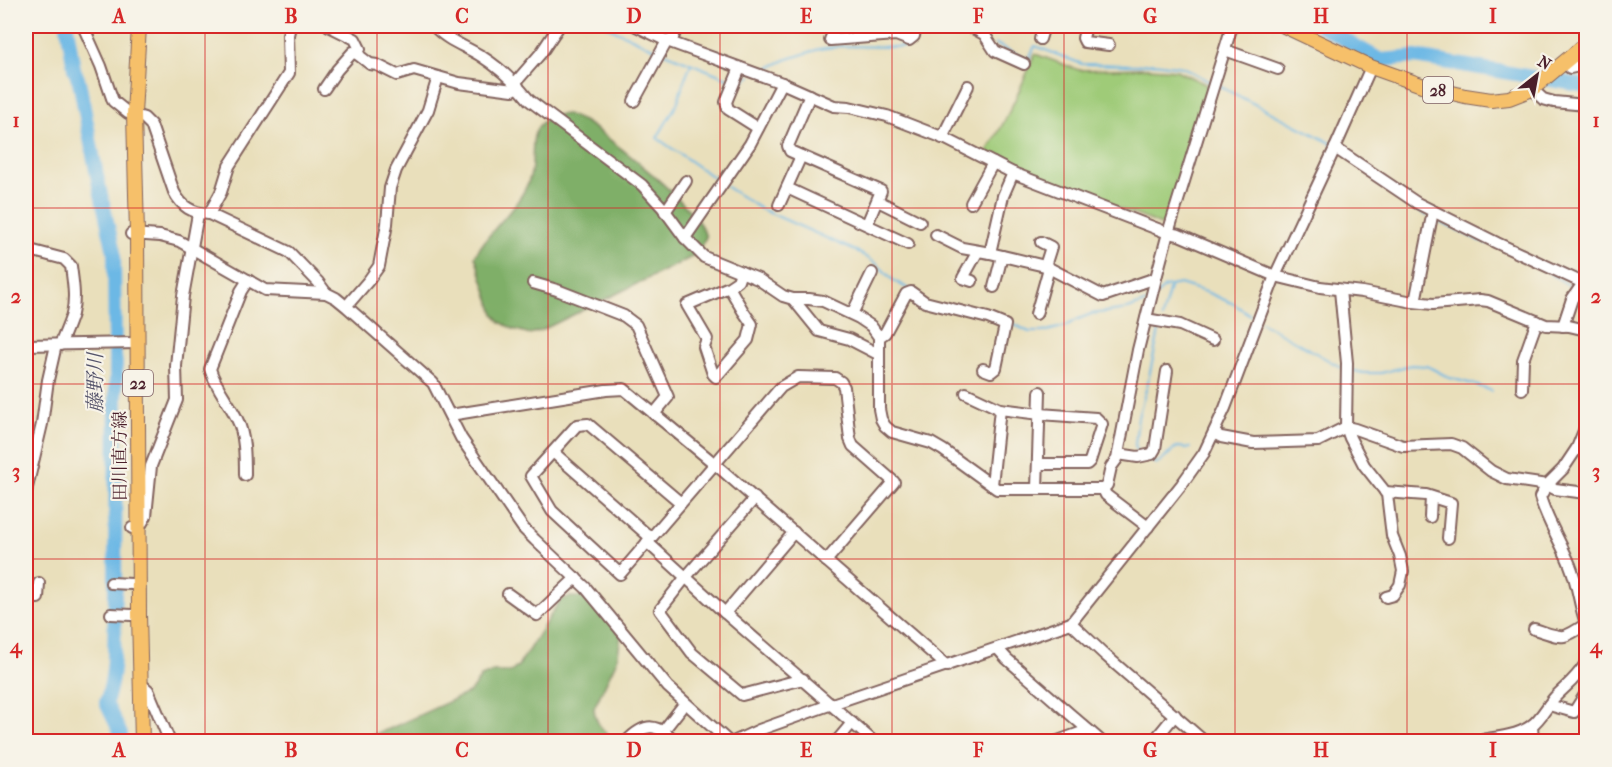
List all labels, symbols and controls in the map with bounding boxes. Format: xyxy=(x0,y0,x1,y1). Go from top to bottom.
text: A xyxy=(111,5,127,28)
text: B xyxy=(284,5,298,28)
text: C xyxy=(455,5,469,28)
text: D xyxy=(626,5,642,28)
text: E xyxy=(800,5,812,28)
text: F xyxy=(972,5,984,28)
text: G xyxy=(1143,5,1157,28)
text: H xyxy=(1313,5,1329,28)
text: I xyxy=(1489,5,1497,28)
north arrow xyxy=(1507,45,1567,105)
text: N xyxy=(1534,51,1555,74)
road number: 28 xyxy=(1423,77,1453,103)
text: 1 xyxy=(12,109,20,132)
text: 1 xyxy=(1592,109,1600,132)
text: 2 xyxy=(11,285,21,308)
text: 2 xyxy=(1591,285,1601,308)
water label: 藤野川 xyxy=(84,351,107,413)
road number: 22 xyxy=(123,370,153,396)
street label: 田川直方線 xyxy=(110,411,131,501)
text: 3 xyxy=(12,460,20,483)
text: 3 xyxy=(1592,460,1600,483)
text: 4 xyxy=(9,635,23,659)
text: 4 xyxy=(1589,635,1603,659)
text: A xyxy=(111,739,127,762)
text: B xyxy=(284,739,298,762)
text: C xyxy=(455,739,469,762)
text: D xyxy=(626,739,642,762)
text: E xyxy=(800,739,812,762)
text: F xyxy=(972,739,984,762)
text: G xyxy=(1143,739,1157,762)
text: H xyxy=(1313,739,1329,762)
text: I xyxy=(1489,739,1497,762)

